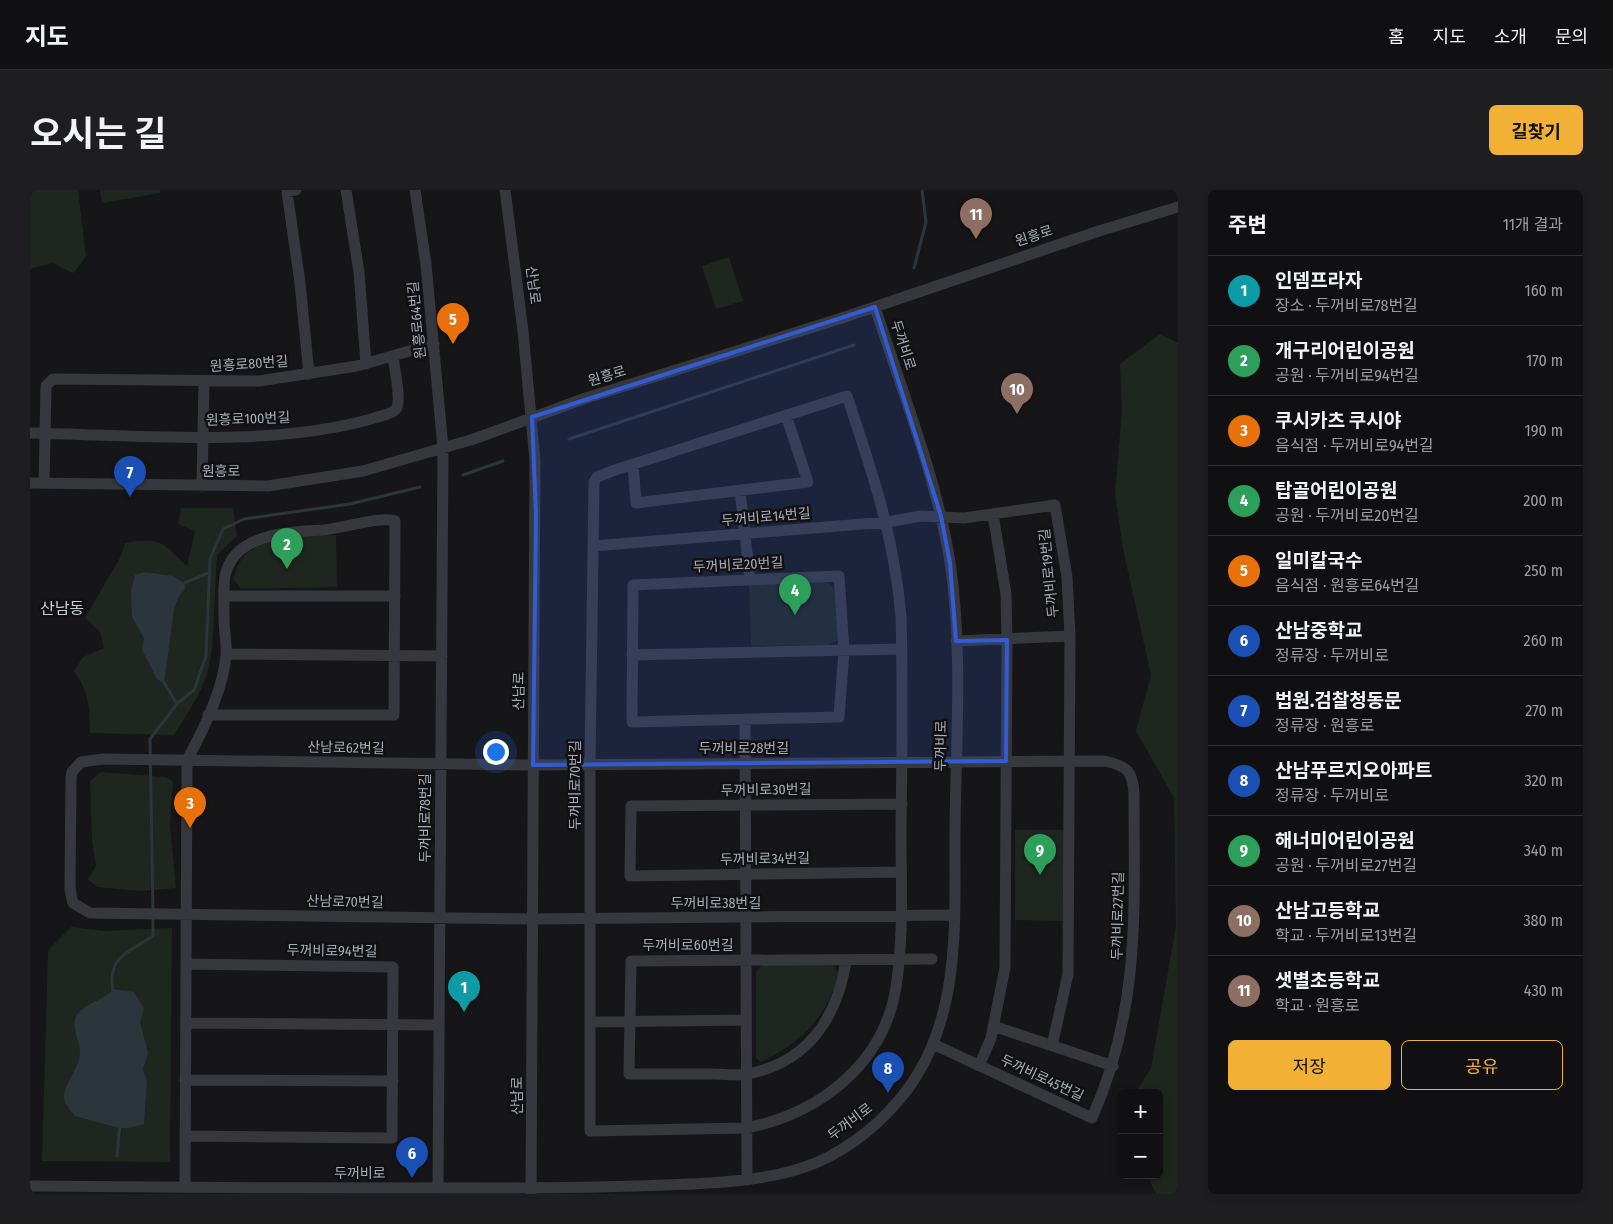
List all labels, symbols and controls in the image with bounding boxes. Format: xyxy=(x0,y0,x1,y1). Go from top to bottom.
text: 지도 xyxy=(25,23,69,51)
text: 홈 xyxy=(1388,26,1405,48)
text: 지도 xyxy=(1433,26,1466,48)
text: 소개 xyxy=(1494,26,1527,48)
text: 문의 xyxy=(1555,26,1588,48)
button: 길찾기 xyxy=(1489,105,1583,155)
text: 오시는 길 xyxy=(30,113,166,155)
pin: 11 xyxy=(960,198,992,239)
text: 주변 xyxy=(1228,212,1267,238)
text: 11개 결과 xyxy=(1503,215,1563,234)
street label: 원흥로 xyxy=(1013,222,1055,250)
street label: 산남로 xyxy=(522,265,544,305)
text: 인뎀프라자 xyxy=(1275,269,1362,292)
street label: 원흥로64번길 xyxy=(404,280,430,360)
text: 1 xyxy=(1241,281,1247,300)
text: 160 m xyxy=(1524,281,1563,300)
text: 장소 · 두꺼비로78번길 xyxy=(1275,296,1418,315)
pin: 5 xyxy=(437,303,469,344)
street label: 두꺼비로 xyxy=(887,318,919,372)
text: 개구리어린이공원 xyxy=(1275,339,1415,362)
text: 2 xyxy=(1240,351,1248,370)
text: 170 m xyxy=(1526,351,1563,370)
street label: 원흥로80번길 xyxy=(209,353,289,375)
street label: 원흥로 xyxy=(586,362,628,390)
text: 공원 · 두꺼비로94번길 xyxy=(1275,366,1419,385)
pin: 10 xyxy=(1001,373,1033,414)
street label: 원흥로100번길 xyxy=(206,409,290,429)
text: 쿠시카츠 쿠시야 xyxy=(1275,409,1401,432)
text: 3 xyxy=(1240,421,1248,440)
text: 190 m xyxy=(1525,421,1563,440)
text: 음식점 · 두꺼비로94번길 xyxy=(1275,436,1434,455)
pin: 7 xyxy=(114,456,146,497)
street label: 원흥로 xyxy=(202,463,240,480)
text: 탑골어린이공원 xyxy=(1275,479,1397,502)
text: 4 xyxy=(1240,491,1248,510)
text: 200 m xyxy=(1523,491,1563,510)
street label: 두꺼비로14번길 xyxy=(721,505,811,529)
text: 공원 · 두꺼비로20번길 xyxy=(1275,506,1419,525)
pin: 2 xyxy=(271,528,303,569)
street label: 두꺼비로19번길 xyxy=(1036,528,1062,618)
text: 일미칼국수 xyxy=(1275,549,1362,572)
street label: 두꺼비로20번길 xyxy=(692,554,784,576)
text: 5 xyxy=(1240,561,1248,580)
text: 250 m xyxy=(1524,561,1563,580)
pin: 4 xyxy=(779,574,811,615)
text: 음식점 · 원흥로64번길 xyxy=(1275,576,1419,595)
district label: 산남동 xyxy=(40,599,84,618)
text: 산남중학교 xyxy=(1275,619,1362,642)
text: 6 xyxy=(1240,631,1248,650)
text: 260 m xyxy=(1524,631,1563,650)
text: 정류장 · 두꺼비로 xyxy=(1275,646,1389,665)
street label: 산남로 xyxy=(510,671,528,710)
text: 법원.검찰청동문 xyxy=(1275,689,1402,712)
text: 7 xyxy=(1241,701,1247,720)
text: 270 m xyxy=(1525,701,1563,720)
text: 정류장 · 원흥로 xyxy=(1275,716,1374,735)
street label: 두꺼비로 xyxy=(932,720,950,772)
street label: 산남로62번길 xyxy=(307,739,385,757)
your location xyxy=(483,739,509,765)
street label: 두꺼비로70번길 xyxy=(567,740,584,830)
street label: 두꺼비로28번길 xyxy=(699,740,789,757)
text: 산남푸르지오아파트 xyxy=(1275,759,1432,782)
text: 8 xyxy=(1240,771,1248,790)
text: 320 m xyxy=(1524,771,1563,790)
street label: 두꺼비로78번길 xyxy=(417,773,434,863)
street label: 두꺼비로30번길 xyxy=(720,781,812,799)
text: 정류장 · 두꺼비로 xyxy=(1275,786,1389,805)
pin: 3 xyxy=(174,787,206,828)
text: 해너미어린이공원 xyxy=(1275,829,1415,852)
pin: 9 xyxy=(1024,834,1056,875)
text: 9 xyxy=(1240,841,1248,860)
text: 340 m xyxy=(1524,841,1563,860)
street label: 두꺼비로34번길 xyxy=(720,850,810,868)
text: 공원 · 두꺼비로27번길 xyxy=(1275,856,1417,875)
street label: 두꺼비로27번길 xyxy=(1109,871,1127,961)
street label: 산남로70번길 xyxy=(306,893,384,911)
street label: 두꺼비로38번길 xyxy=(671,895,761,912)
text: 산남고등학교 xyxy=(1275,899,1380,922)
text: 10 xyxy=(1236,911,1252,930)
text: 380 m xyxy=(1523,911,1563,930)
text: 학교 · 두꺼비로13번길 xyxy=(1275,926,1417,945)
street label: 두꺼비로60번길 xyxy=(642,937,734,954)
street label: 두꺼비로94번길 xyxy=(286,942,378,960)
text: 샛별초등학교 xyxy=(1275,969,1380,992)
pin: 1 xyxy=(448,971,480,1012)
text: 11 xyxy=(1237,981,1251,1000)
text: 430 m xyxy=(1524,981,1563,1000)
text: 학교 · 원흥로 xyxy=(1275,996,1360,1015)
button: 저장 xyxy=(1228,1040,1391,1090)
button: 공유 xyxy=(1401,1040,1563,1090)
street label: 두꺼비로45번길 xyxy=(997,1051,1087,1105)
pin: 8 xyxy=(872,1052,904,1093)
street label: 산남로 xyxy=(509,1077,526,1115)
map controls xyxy=(1118,1089,1163,1179)
button: + xyxy=(1118,1089,1163,1134)
street label: 두꺼비로 xyxy=(824,1100,876,1144)
button: − xyxy=(1118,1134,1163,1179)
pin: 6 xyxy=(396,1137,428,1178)
street label: 두꺼비로 xyxy=(334,1165,386,1182)

